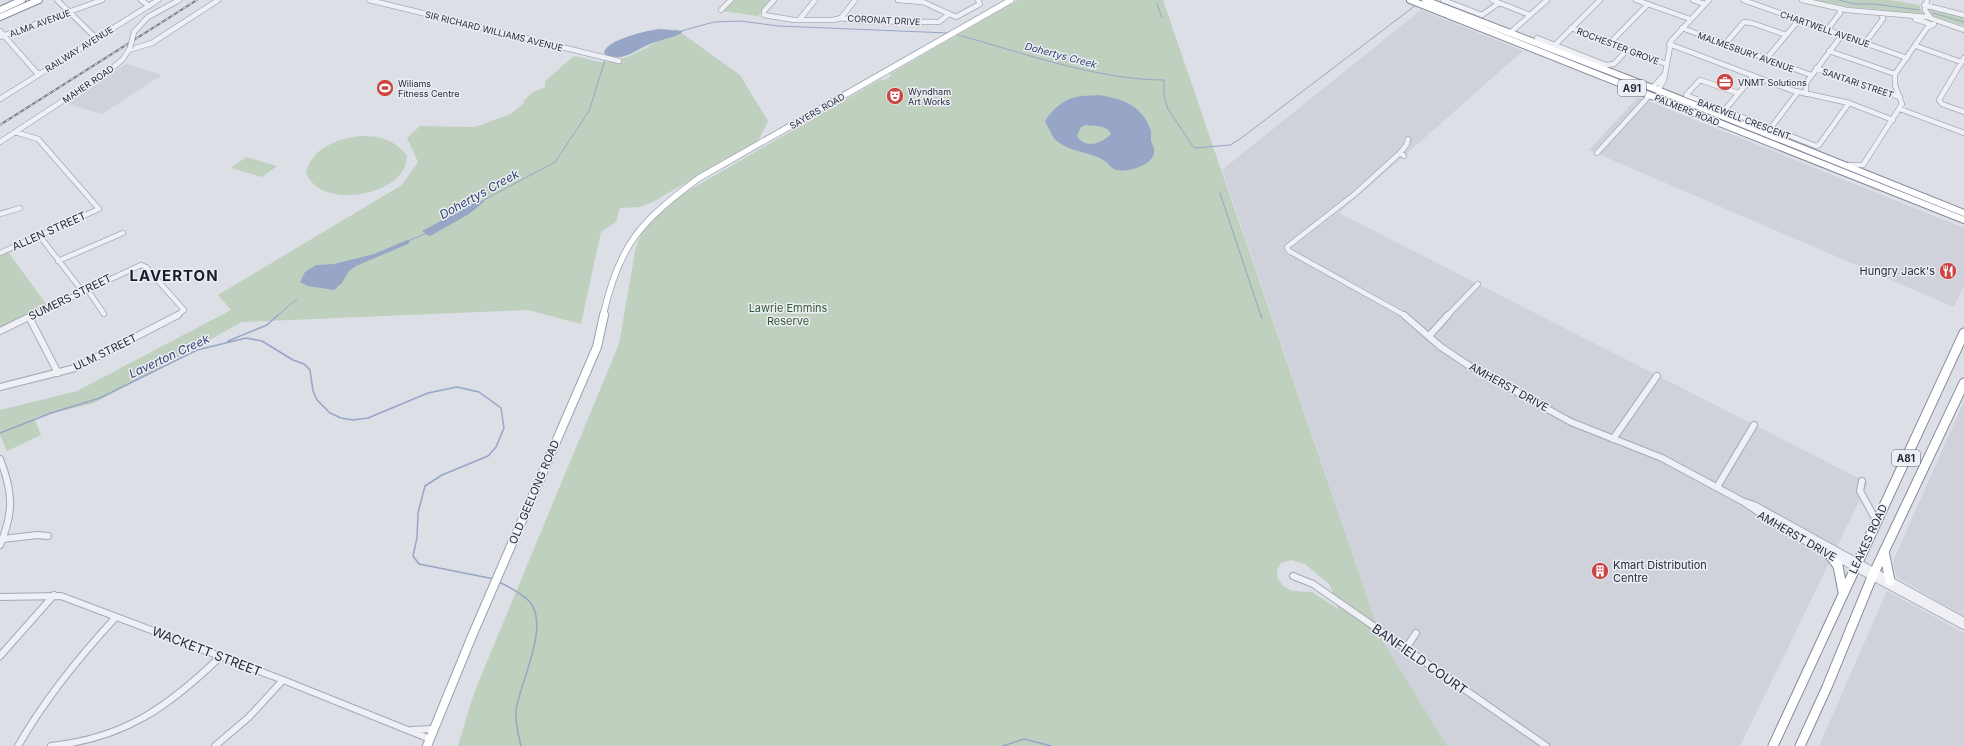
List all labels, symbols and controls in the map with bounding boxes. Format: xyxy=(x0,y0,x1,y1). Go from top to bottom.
street label: ALMA AVENUE xyxy=(8,7,72,39)
street label: CHARTWELL AVENUE xyxy=(1779,8,1871,50)
street label: SIR RICHARD WILLIAMS AVENUE xyxy=(424,9,564,53)
street label: CORONAT DRIVE xyxy=(847,13,921,27)
street label: RAILWAY AVENUE xyxy=(43,24,115,74)
street label: ROCHESTER GROVE xyxy=(1575,25,1661,67)
street label: MALMESBURY AVENUE xyxy=(1696,29,1796,75)
water label: Dohertys Creek xyxy=(1024,40,1099,70)
street label: MAHER ROAD xyxy=(60,63,116,105)
street label: SANTARI STREET xyxy=(1821,66,1895,100)
office icon: VNMT Solutions xyxy=(1715,72,1735,92)
place label: VNMT Solutions xyxy=(1738,77,1807,88)
sports icon: Wiliams Fitness Centre xyxy=(375,78,395,98)
place label: Wiliams Fitness Centre xyxy=(398,78,460,99)
road number: A91 xyxy=(1618,80,1646,96)
theatre icon: Wyndham Art Works xyxy=(885,86,905,106)
place label: Wyndham Art Works xyxy=(908,86,951,107)
street label: SAYERS ROAD xyxy=(787,91,847,131)
street label: PALMERS ROAD xyxy=(1653,92,1721,128)
street label: BAKEWELL CRESCENT xyxy=(1696,96,1792,142)
water label: Dohertys Creek xyxy=(437,166,522,222)
street label: ALLEN STREET xyxy=(10,208,88,254)
restaurant icon: Hungry Jack's xyxy=(1938,261,1958,281)
place label: Hungry Jack's xyxy=(1860,264,1935,278)
district label: LAVERTON xyxy=(129,266,219,285)
street label: SUMERS STREET xyxy=(26,271,114,323)
park label: Lawrie Emmins Reserve xyxy=(749,301,828,328)
street label: ULM STREET xyxy=(71,331,139,373)
water label: Laverton Creek xyxy=(126,331,212,381)
street label: AMHERST DRIVE xyxy=(1467,359,1551,415)
street label: OLD GEELONG ROAD xyxy=(506,438,562,546)
road number: A81 xyxy=(1892,450,1920,466)
street label: LEAKES ROAD xyxy=(1846,502,1890,576)
street label: AMHERST DRIVE xyxy=(1755,508,1839,564)
place label: Kmart Distribution Centre xyxy=(1613,558,1707,585)
building icon: Kmart Distribution Centre xyxy=(1590,561,1610,581)
street label: BANFIELD COURT xyxy=(1369,620,1471,698)
street label: WACKETT STREET xyxy=(150,623,264,679)

